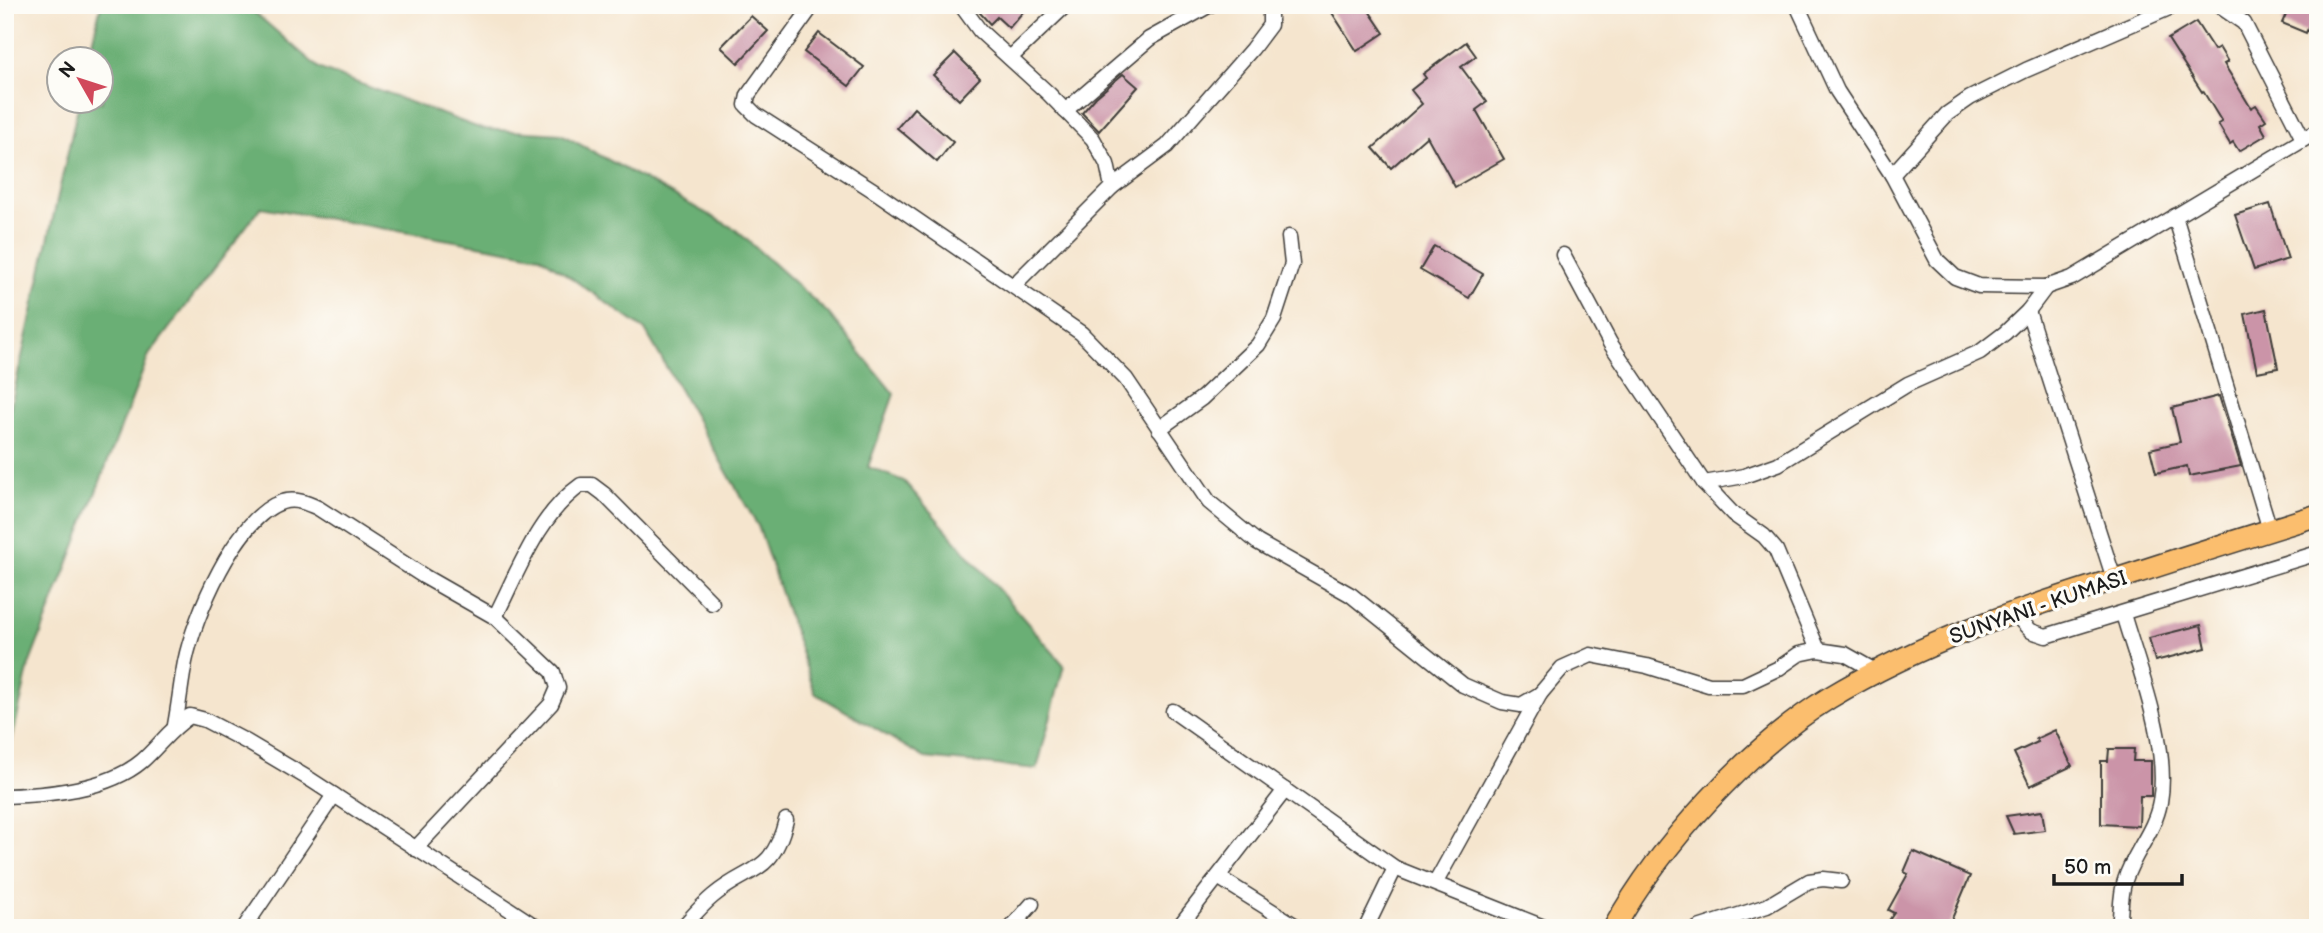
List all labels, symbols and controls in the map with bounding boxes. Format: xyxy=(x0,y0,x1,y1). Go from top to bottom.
north arrow xyxy=(46,46,116,116)
text: N xyxy=(55,57,81,83)
street label: SUNYANI - KUMASI xyxy=(1946,565,2130,650)
scale bar xyxy=(2054,842,2181,886)
text: 50 m xyxy=(2064,855,2111,880)

